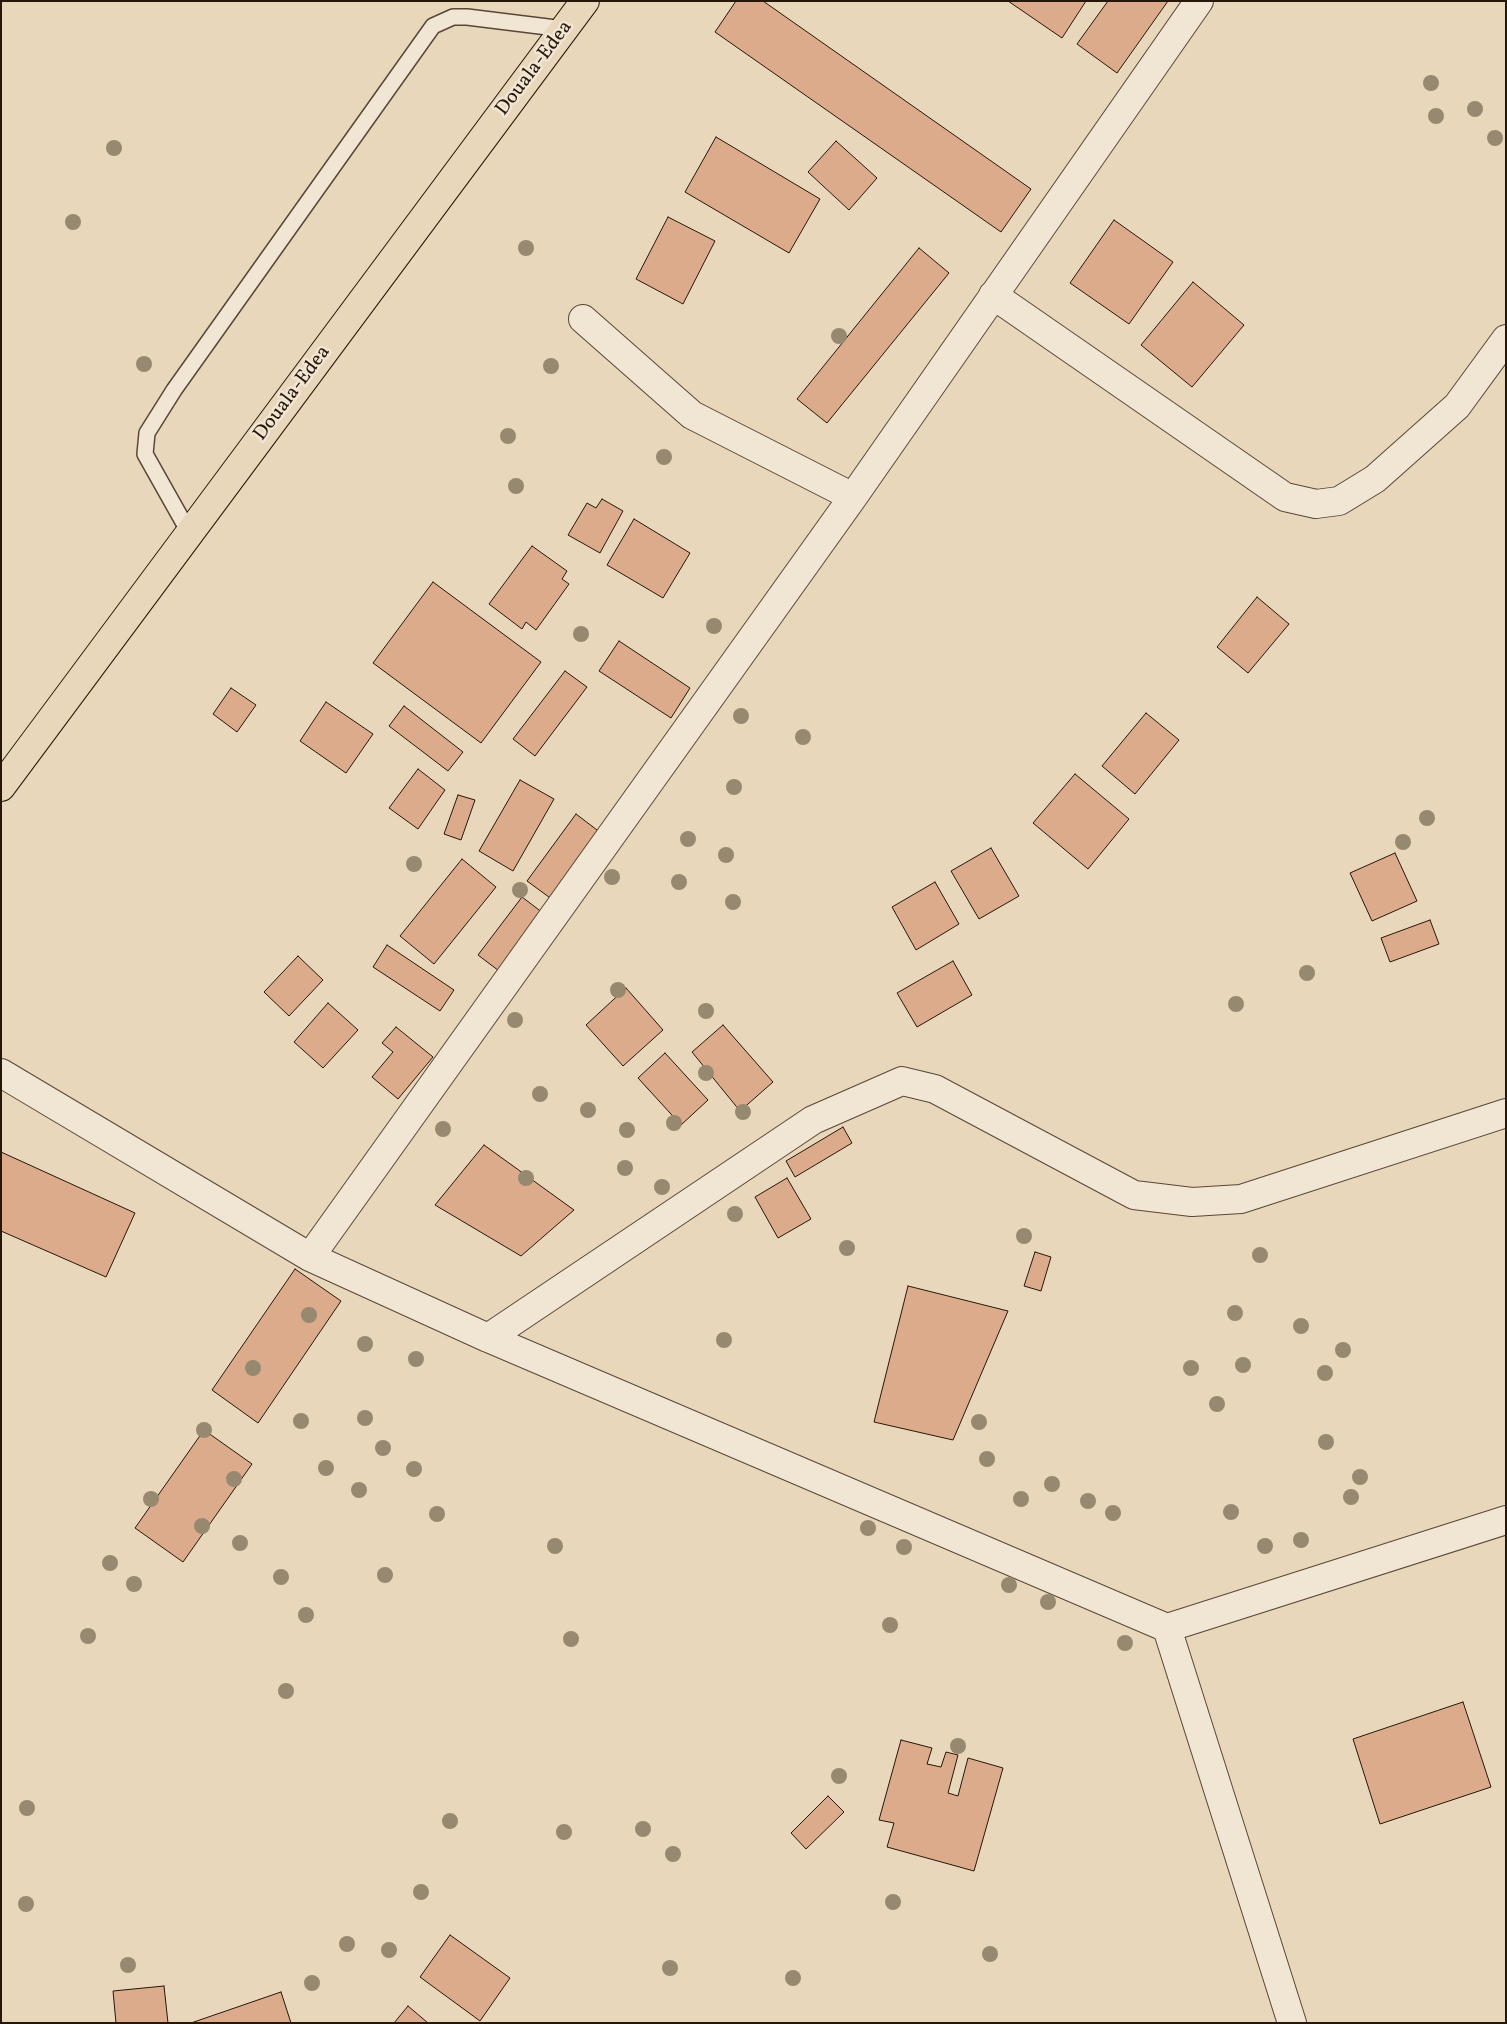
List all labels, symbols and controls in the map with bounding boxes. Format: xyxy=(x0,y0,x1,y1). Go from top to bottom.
street label: Douala-Edea xyxy=(491,17,579,121)
street label: Douala-Edea xyxy=(249,342,337,446)

